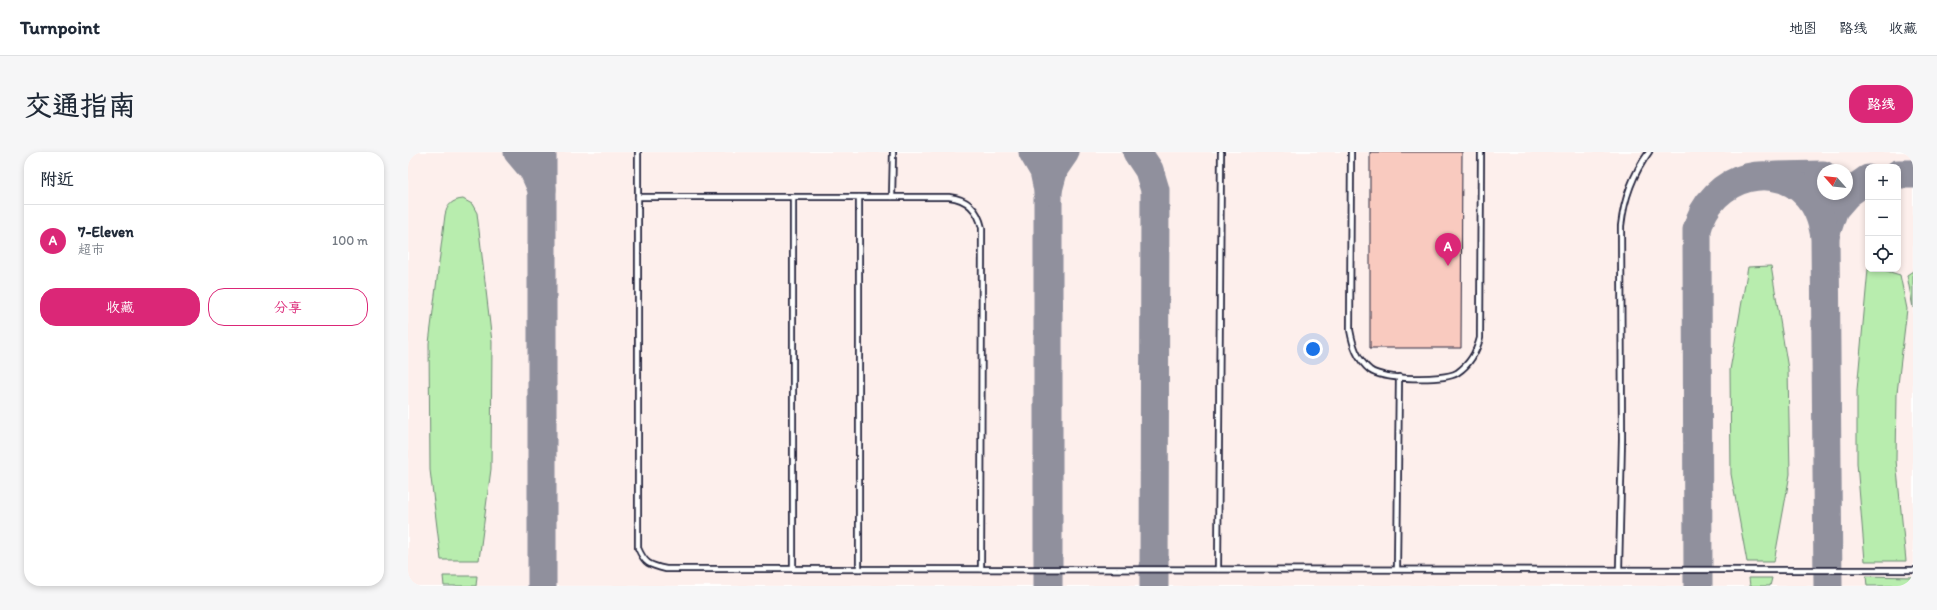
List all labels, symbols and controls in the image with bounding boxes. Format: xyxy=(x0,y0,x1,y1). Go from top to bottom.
text: Turnpoint xyxy=(20,16,100,39)
text: 地图 xyxy=(1789,20,1817,37)
text: 路线 xyxy=(1839,20,1867,37)
text: 收藏 xyxy=(1889,20,1917,37)
button: 路线 xyxy=(1849,85,1913,123)
text: 交通指南 xyxy=(24,88,136,122)
north arrow xyxy=(1817,164,1853,200)
map controls xyxy=(1865,164,1901,272)
button: + xyxy=(1865,164,1901,200)
text: 附近 xyxy=(40,169,74,189)
button: − xyxy=(1865,200,1901,236)
text: 7-Eleven xyxy=(78,223,134,241)
text: A xyxy=(49,233,57,248)
text: 100 m xyxy=(332,233,368,248)
pin: A xyxy=(1435,233,1461,266)
button: locate xyxy=(1865,236,1901,272)
text: 超市 xyxy=(78,242,104,257)
button: 收藏 xyxy=(40,288,200,326)
button: 分享 xyxy=(208,288,368,326)
your location xyxy=(1303,339,1323,359)

